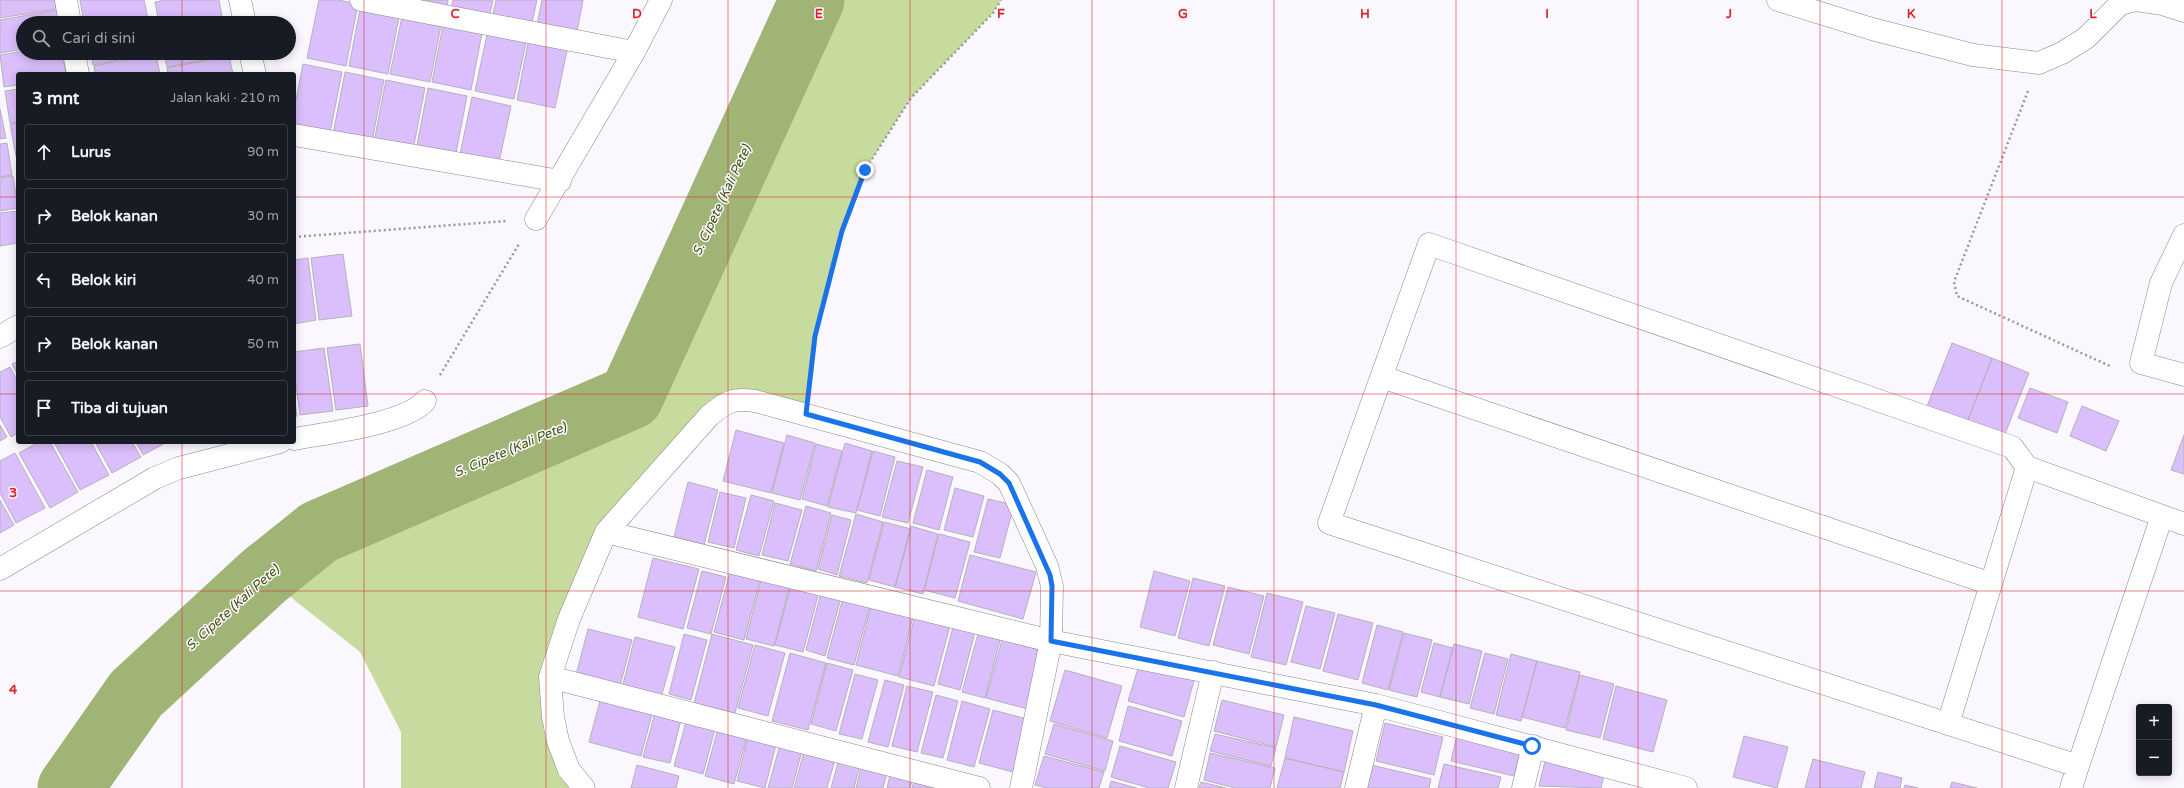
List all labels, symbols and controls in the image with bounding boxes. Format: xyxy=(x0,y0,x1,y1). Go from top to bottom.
text: C xyxy=(450,6,460,22)
text: D xyxy=(632,6,642,22)
text: E xyxy=(815,6,823,22)
text: F xyxy=(997,6,1005,22)
text: G xyxy=(1178,6,1188,22)
text: H xyxy=(1360,6,1370,22)
text: I xyxy=(1545,6,1549,22)
text: J xyxy=(1725,6,1732,22)
text: K xyxy=(1907,6,1916,22)
text: L xyxy=(2089,6,2097,22)
search box xyxy=(16,16,296,60)
icon: search xyxy=(30,27,52,49)
text: Cari di sini xyxy=(62,29,135,47)
text: 3 mnt xyxy=(32,88,79,109)
text: Jalan kaki · 210 m xyxy=(170,90,280,106)
icon: ahead xyxy=(33,141,55,163)
water label: S. Cipete (Kali Pete) xyxy=(689,142,755,258)
text: Lurus xyxy=(71,143,111,161)
text: 90 m xyxy=(247,144,279,160)
route end xyxy=(856,161,874,179)
icon: right xyxy=(33,205,55,227)
text: Belok kanan xyxy=(71,207,158,225)
text: 30 m xyxy=(247,208,279,224)
icon: left xyxy=(33,269,55,291)
text: Belok kiri xyxy=(71,271,136,289)
text: 40 m xyxy=(247,272,279,288)
icon: right xyxy=(33,333,55,355)
text: Belok kanan xyxy=(71,335,158,353)
text: 50 m xyxy=(247,336,279,352)
icon: arrive xyxy=(33,397,55,419)
text: Tiba di tujuan xyxy=(71,399,168,417)
water label: S. Cipete (Kali Pete) xyxy=(452,419,570,481)
text: 3 xyxy=(9,485,17,501)
water label: S. Cipete (Kali Pete) xyxy=(183,561,283,654)
text: 4 xyxy=(9,682,18,698)
map controls xyxy=(2136,704,2172,776)
button: + xyxy=(2136,704,2172,740)
route start xyxy=(1523,737,1541,755)
button: − xyxy=(2136,740,2172,776)

